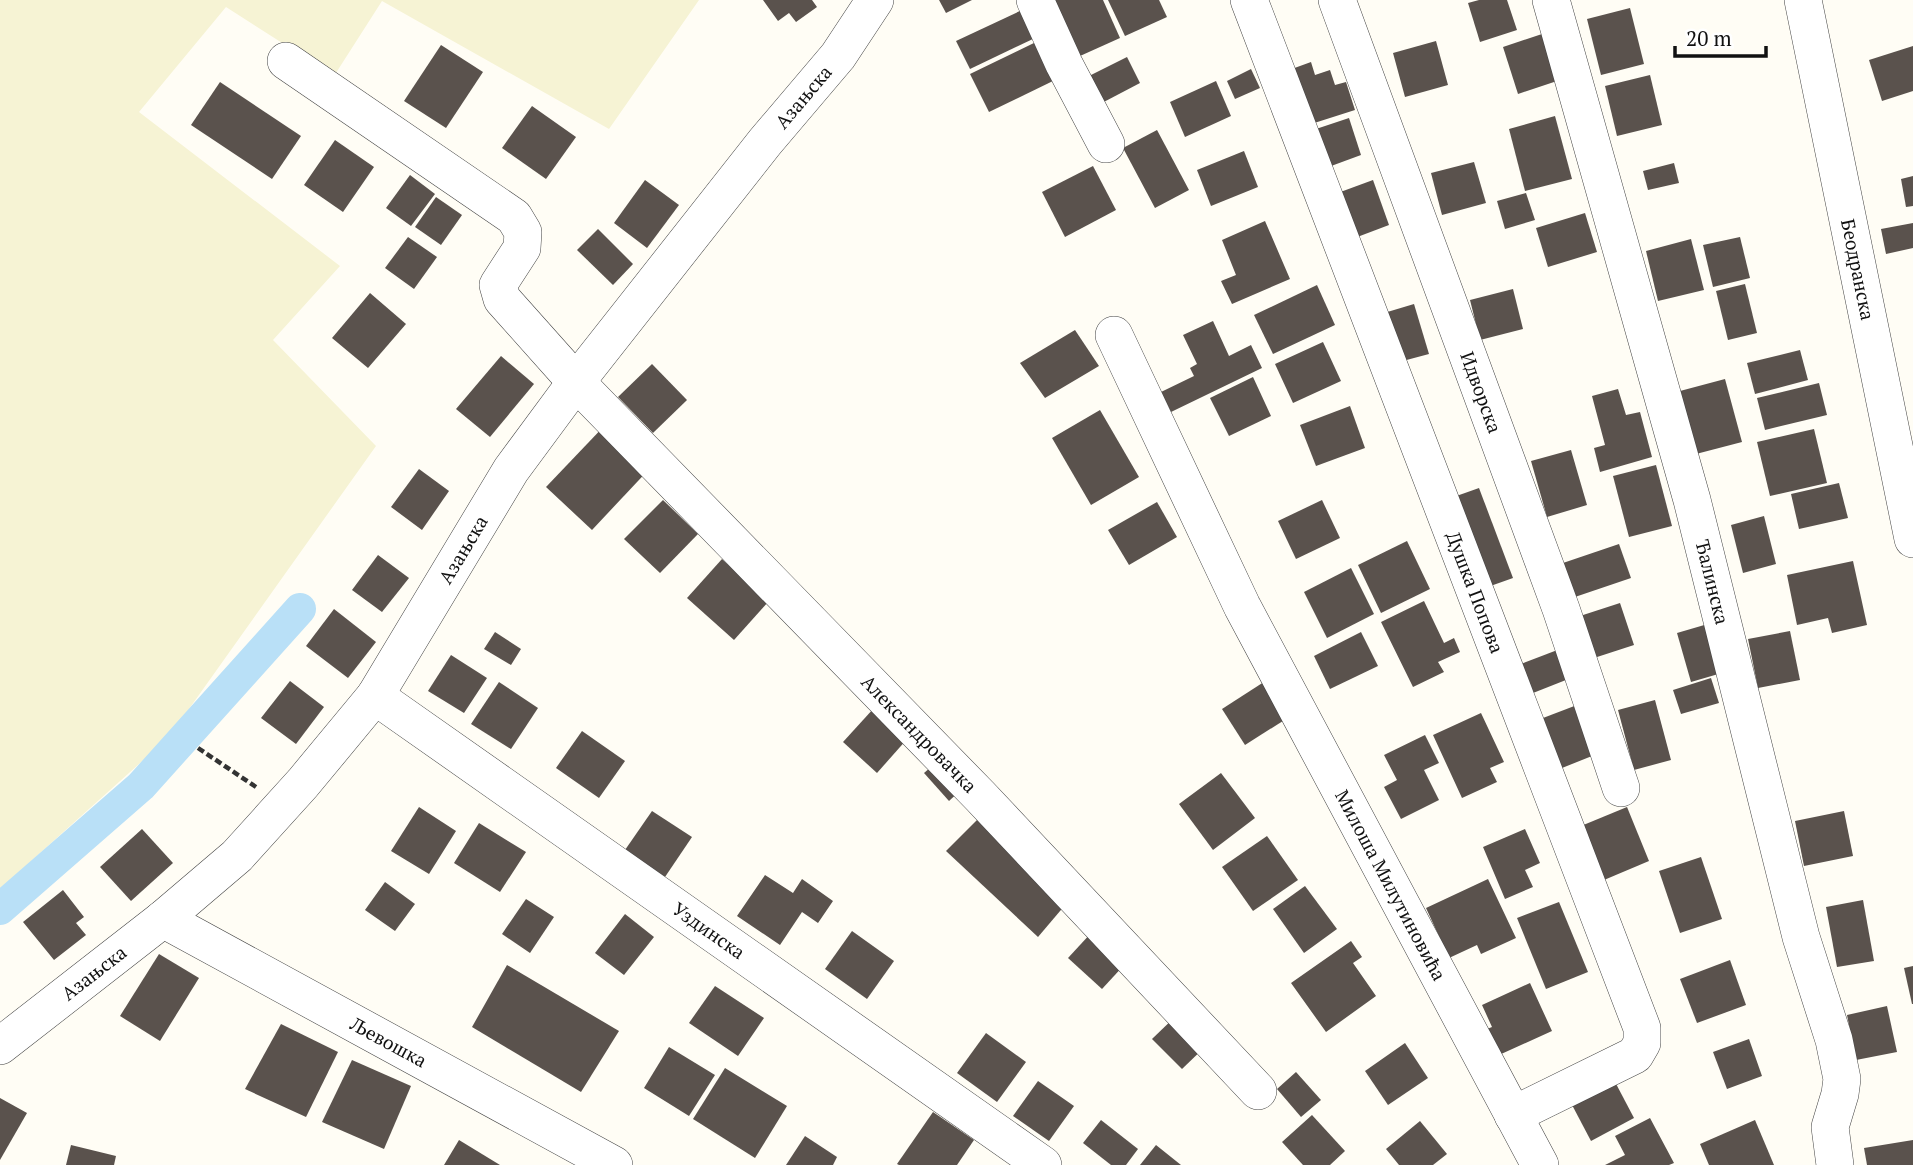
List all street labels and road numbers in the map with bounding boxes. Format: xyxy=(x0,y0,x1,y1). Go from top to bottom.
street label: Азањска xyxy=(769,59,837,133)
street label: Беодранска xyxy=(1836,217,1881,323)
street label: Идворска xyxy=(1455,348,1508,437)
street label: Азањска xyxy=(432,510,493,588)
street label: Душка Попова xyxy=(1441,528,1511,657)
street label: Ђалинска xyxy=(1690,537,1736,627)
street label: Александровачка xyxy=(856,669,983,798)
street label: Милоша Милутиновића xyxy=(1330,785,1452,985)
street label: Уздинска xyxy=(668,896,751,964)
street label: Азањска xyxy=(56,939,131,1006)
street label: Љевошка xyxy=(345,1010,432,1073)

